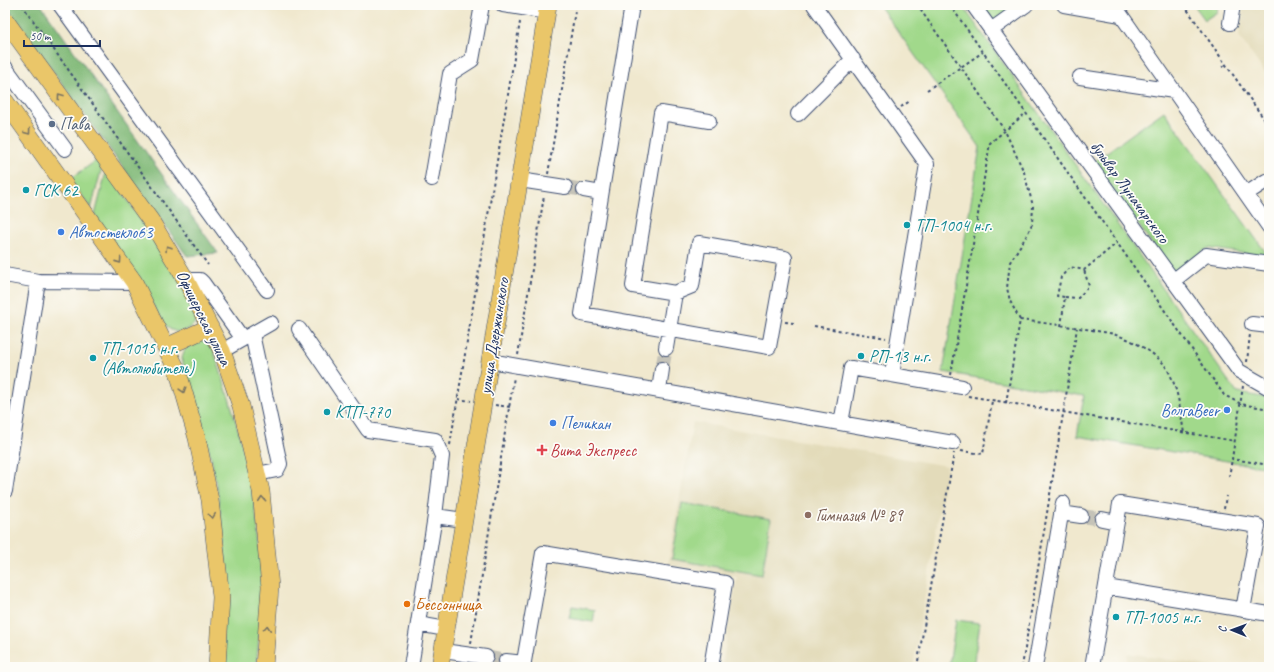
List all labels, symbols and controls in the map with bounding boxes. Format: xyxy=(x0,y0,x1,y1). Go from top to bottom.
scale bar xyxy=(24,22,100,48)
text: 50 m xyxy=(30,28,52,44)
one-way arrow xyxy=(58,93,65,100)
place label: Пава xyxy=(60,114,91,135)
marker: Пава xyxy=(47,119,57,129)
one-way arrow xyxy=(23,128,30,135)
street label: бульвар Луначарского xyxy=(1086,137,1175,248)
place label: ГСК 62 xyxy=(34,180,79,201)
marker: ГСК 62 xyxy=(21,185,31,195)
place label: ТП-1004 н.г. xyxy=(915,215,992,236)
marker: ТП-1004 н.г. xyxy=(902,220,912,230)
place label: Автостекло63 xyxy=(69,222,154,243)
marker: Автостекло63 xyxy=(56,227,66,237)
one-way arrow xyxy=(165,245,172,252)
one-way arrow xyxy=(114,257,121,264)
street label: Офицерская улица xyxy=(172,267,237,371)
street label: улица Дзержинского xyxy=(474,275,514,397)
place label: ТП-1015 н.г. (Автолюбитель) xyxy=(101,338,196,379)
place label: РП-13 н.г. xyxy=(869,346,931,367)
marker: РП-13 н.г. xyxy=(856,351,866,361)
marker: ТП-1015 н.г. (Автолюбитель) xyxy=(88,353,98,363)
one-way arrow xyxy=(178,386,187,393)
place label: ВолгаBeer xyxy=(1161,400,1221,421)
place label: КТП-770 xyxy=(335,402,391,423)
marker: ВолгаBeer xyxy=(1222,405,1232,415)
marker: КТП-770 xyxy=(322,407,332,417)
place label: Пеликан xyxy=(561,413,612,434)
marker: Пеликан xyxy=(548,418,558,428)
place label: Вита Экспресс xyxy=(550,440,637,461)
marker: Вита Экспресс xyxy=(537,445,547,455)
one-way arrow xyxy=(258,496,267,502)
place label: Гимназия № 89 xyxy=(816,505,904,526)
marker: Гимназия № 89 xyxy=(803,510,813,520)
one-way arrow xyxy=(207,513,216,519)
place label: Бессонница xyxy=(415,594,483,615)
marker: Бессонница xyxy=(402,599,412,609)
place label: ТП-1005 н.г. xyxy=(1124,607,1201,628)
north arrow xyxy=(1212,610,1252,650)
marker: ТП-1005 н.г. xyxy=(1111,612,1121,622)
one-way arrow xyxy=(262,625,271,631)
text: С xyxy=(1215,625,1229,633)

